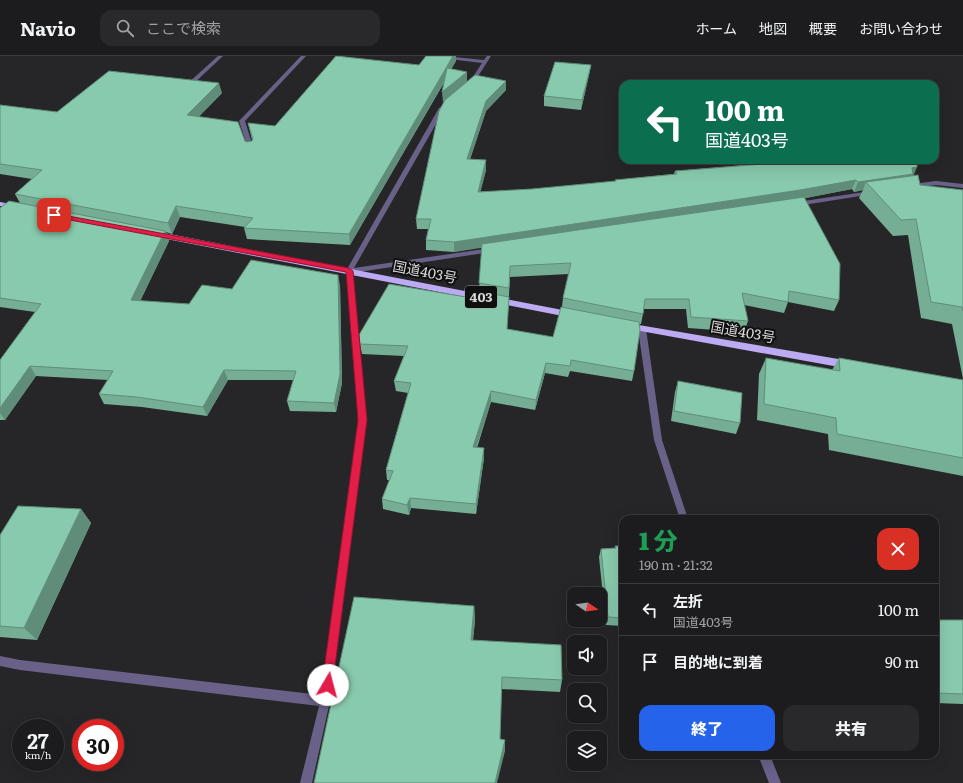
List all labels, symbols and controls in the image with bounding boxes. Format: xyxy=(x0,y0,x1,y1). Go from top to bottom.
search box xyxy=(100,10,380,46)
text: Navio xyxy=(20,14,76,42)
text: ここで検索 xyxy=(146,16,221,39)
icon: search xyxy=(114,17,136,39)
text: ホーム xyxy=(695,18,737,38)
text: 地図 xyxy=(759,18,787,38)
text: 概要 xyxy=(809,18,837,38)
text: お問い合わせ xyxy=(859,18,943,38)
text: 100 m xyxy=(705,88,785,130)
icon: left xyxy=(639,96,691,148)
text: 国道403号 xyxy=(705,126,789,153)
pin xyxy=(37,198,71,232)
icon: arrive xyxy=(43,204,65,226)
street label: 国道403号 xyxy=(391,255,459,287)
road number: 403 xyxy=(465,286,497,308)
street label: 国道403号 xyxy=(709,316,777,347)
text: 1 分 xyxy=(639,522,678,557)
button: close xyxy=(877,528,919,570)
text: 190 m · 21:32 xyxy=(639,555,713,574)
north arrow xyxy=(567,587,607,627)
map controls xyxy=(567,587,607,771)
text: 左折 xyxy=(673,589,703,612)
text: 100 m xyxy=(878,598,919,621)
icon: left xyxy=(639,599,661,621)
text: 国道403号 xyxy=(673,612,734,631)
button: sound xyxy=(567,635,607,675)
text: 目的地に到着 xyxy=(673,650,763,673)
text: 90 m xyxy=(885,650,919,673)
icon: arrive xyxy=(639,651,661,673)
position arrow xyxy=(307,664,349,706)
button: search xyxy=(567,683,607,723)
button: 終了 xyxy=(639,705,775,751)
button: 共有 xyxy=(783,705,919,751)
speed limit sign: 30 xyxy=(72,719,124,771)
text: 27 xyxy=(27,725,49,755)
button: layers xyxy=(567,731,607,771)
text: km/h xyxy=(25,747,51,762)

